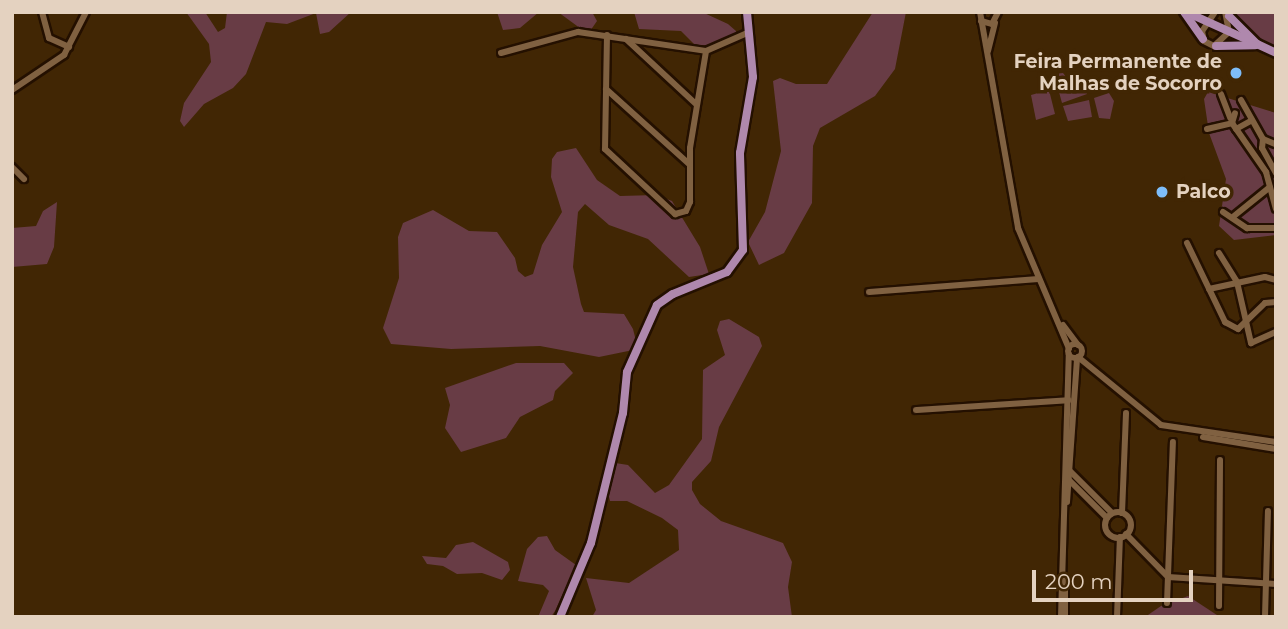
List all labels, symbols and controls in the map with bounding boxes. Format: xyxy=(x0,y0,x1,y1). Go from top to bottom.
place label: Feira Permanente de Malhas de Socorro xyxy=(1014,51,1222,95)
marker: Feira Permanente de Malhas de Socorro xyxy=(1228,65,1244,81)
place label: Palco xyxy=(1176,181,1231,203)
marker: Palco xyxy=(1154,184,1170,200)
scale bar xyxy=(1036,556,1197,600)
text: 200 m xyxy=(1045,569,1112,594)

